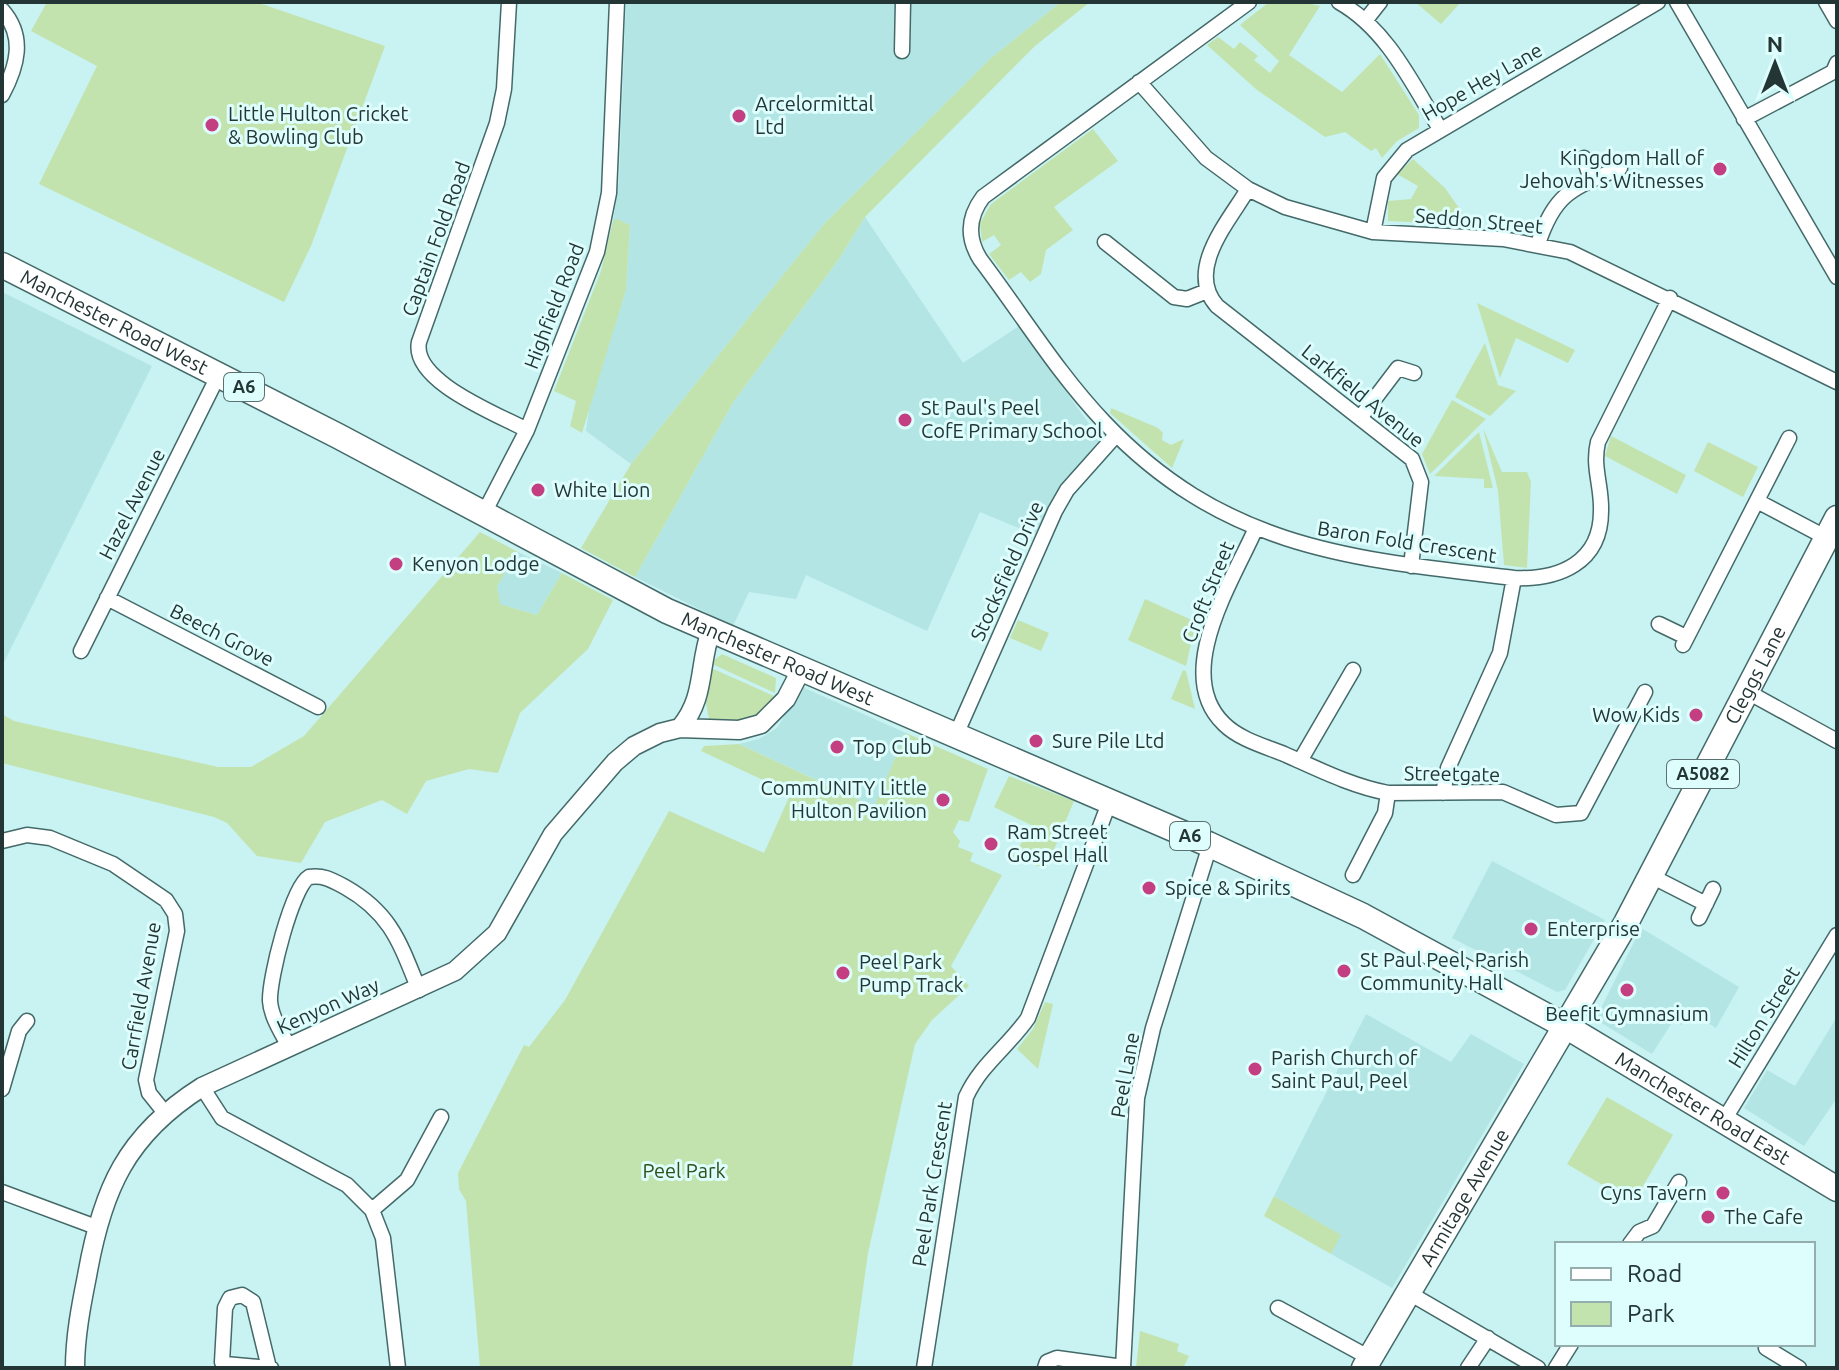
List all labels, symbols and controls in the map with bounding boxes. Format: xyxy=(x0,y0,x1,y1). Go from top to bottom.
north arrow xyxy=(1735,24,1815,104)
text: N xyxy=(1767,31,1783,56)
street label: Hope Hey Lane xyxy=(1417,38,1546,125)
place label: Arcelormittal Ltd xyxy=(755,92,874,138)
place label: Little Hulton Cricket & Bowling Club xyxy=(228,102,409,148)
marker: Arcelormittal Ltd xyxy=(730,107,748,125)
marker: Little Hulton Cricket & Bowling Club xyxy=(203,116,221,134)
place label: Kingdom Hall of Jehovah's Witnesses xyxy=(1520,146,1704,192)
street label: Captain Fold Road xyxy=(397,158,474,319)
marker: Kingdom Hall of Jehovah's Witnesses xyxy=(1711,160,1729,178)
street label: Seddon Street xyxy=(1414,203,1544,238)
street label: Highfield Road xyxy=(519,240,588,372)
street label: Manchester Road West xyxy=(17,264,212,379)
street label: Larkfield Avenue xyxy=(1298,339,1429,452)
road number: A6 xyxy=(224,373,264,401)
place label: St Paul's Peel CofE Primary School xyxy=(921,396,1102,442)
marker: St Paul's Peel CofE Primary School xyxy=(896,411,914,429)
street label: Hazel Avenue xyxy=(94,444,169,563)
place label: White Lion xyxy=(554,478,650,501)
marker: White Lion xyxy=(529,481,547,499)
street label: Stocksfield Drive xyxy=(965,497,1048,644)
street label: Baron Fold Crescent xyxy=(1316,516,1498,567)
street label: Croft Street xyxy=(1177,538,1238,646)
place label: Kenyon Lodge xyxy=(412,552,540,575)
marker: Kenyon Lodge xyxy=(387,555,405,573)
street label: Beech Grove xyxy=(167,599,278,671)
street label: Manchester Road West xyxy=(678,607,878,710)
street label: Cleggs Lane xyxy=(1720,622,1790,728)
place label: Wow Kids xyxy=(1592,703,1680,726)
marker: Wow Kids xyxy=(1687,706,1705,724)
place label: Sure Pile Ltd xyxy=(1052,729,1164,752)
marker: Sure Pile Ltd xyxy=(1027,732,1045,750)
place label: Top Club xyxy=(853,735,932,758)
marker: Top Club xyxy=(828,738,846,756)
road number: A5082 xyxy=(1667,760,1739,788)
street label: Streetgate xyxy=(1404,761,1500,786)
place label: CommUNITY Little Hulton Pavilion xyxy=(761,776,927,822)
marker: CommUNITY Little Hulton Pavilion xyxy=(934,791,952,809)
place label: Ram Street Gospel Hall xyxy=(1007,820,1108,866)
road number: A6 xyxy=(1170,822,1210,850)
marker: Ram Street Gospel Hall xyxy=(982,835,1000,853)
place label: Spice & Spirits xyxy=(1165,876,1291,899)
marker: Spice & Spirits xyxy=(1140,879,1158,897)
place label: Enterprise xyxy=(1547,917,1640,940)
street label: Carrfield Avenue xyxy=(116,920,165,1072)
marker: Enterprise xyxy=(1522,920,1540,938)
place label: St Paul Peel, Parish Community Hall xyxy=(1360,948,1529,994)
place label: Peel Park Pump Track xyxy=(859,950,964,996)
marker: St Paul Peel, Parish Community Hall xyxy=(1335,962,1353,980)
street label: Hilton Street xyxy=(1723,962,1804,1072)
marker: Peel Park Pump Track xyxy=(834,964,852,982)
street label: Kenyon Way xyxy=(273,973,383,1038)
marker: Beefit Gymnasium xyxy=(1618,981,1636,999)
place label: Beefit Gymnasium xyxy=(1545,1002,1709,1025)
street label: Peel Lane xyxy=(1106,1030,1143,1119)
place label: Parish Church of Saint Paul, Peel xyxy=(1271,1046,1418,1092)
street label: Manchester Road East xyxy=(1611,1047,1794,1169)
marker: Parish Church of Saint Paul, Peel xyxy=(1246,1060,1264,1078)
street label: Peel Park Crescent xyxy=(907,1100,956,1268)
street label: Armitage Avenue xyxy=(1415,1124,1513,1270)
park label: Peel Park xyxy=(642,1159,726,1182)
place label: Cyns Tavern xyxy=(1600,1181,1707,1204)
marker: Cyns Tavern xyxy=(1714,1184,1732,1202)
place label: The Cafe xyxy=(1724,1205,1803,1228)
marker: The Cafe xyxy=(1699,1208,1717,1226)
legend xyxy=(1555,1242,1815,1346)
text: Road xyxy=(1627,1260,1682,1287)
text: Park xyxy=(1627,1300,1675,1327)

